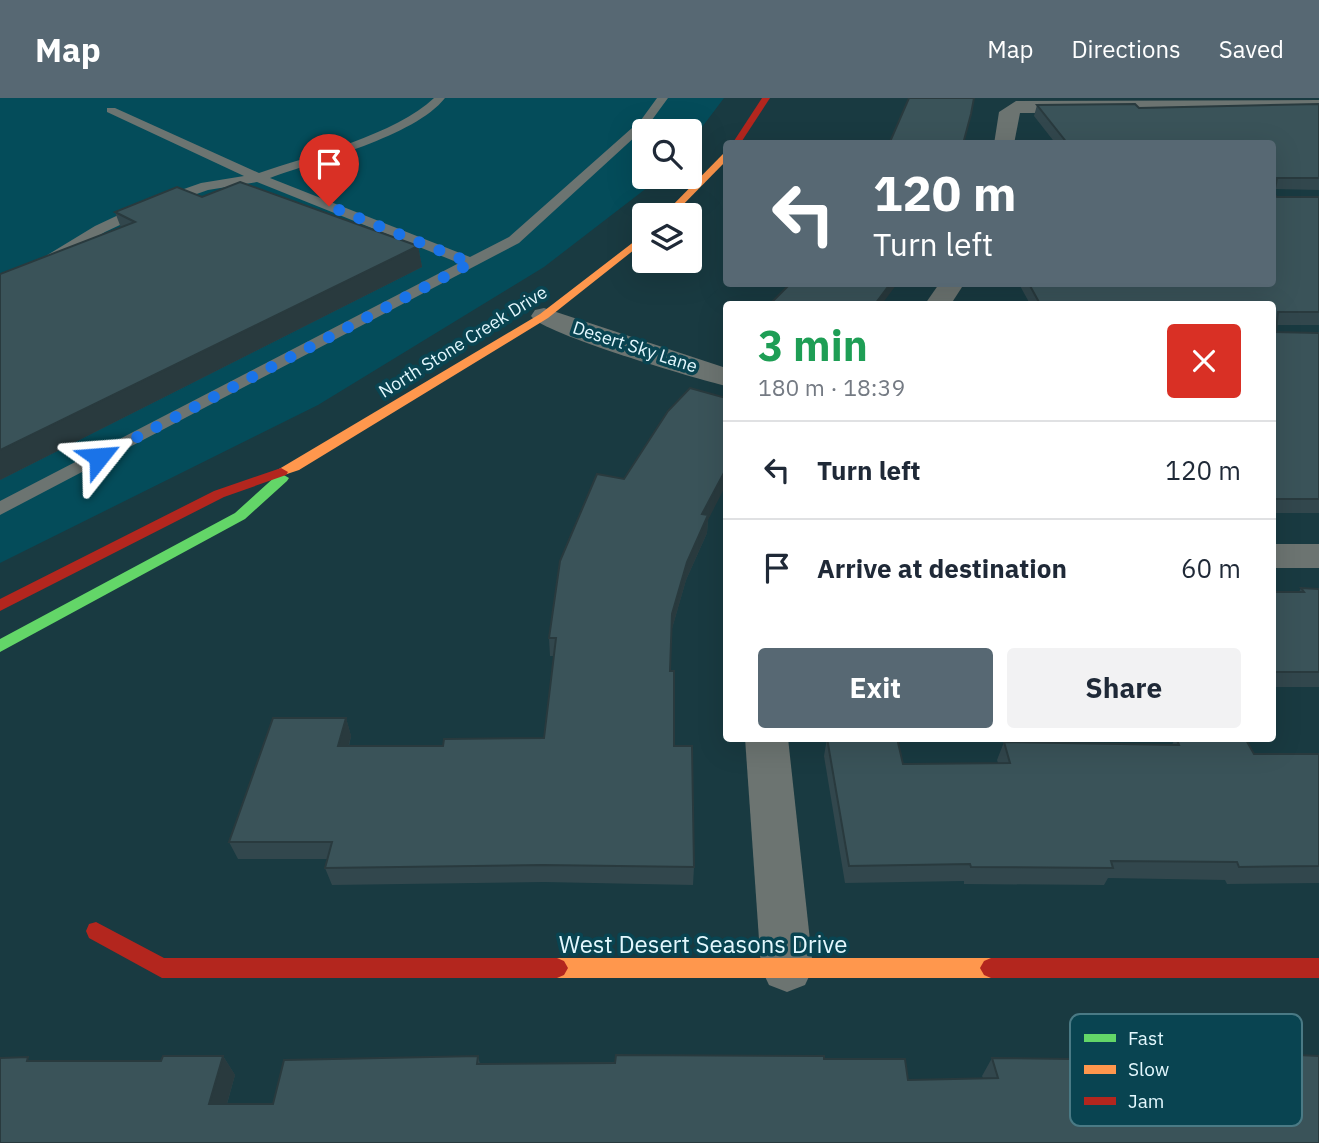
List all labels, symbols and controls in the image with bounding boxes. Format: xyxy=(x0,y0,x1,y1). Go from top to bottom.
text: Map xyxy=(35,28,101,71)
text: Map xyxy=(987,33,1033,65)
text: Directions xyxy=(1071,33,1181,65)
text: Saved xyxy=(1219,33,1284,65)
map controls xyxy=(632,119,702,273)
button: search xyxy=(632,119,702,189)
pin xyxy=(299,134,359,206)
icon: arrive xyxy=(310,145,348,183)
text: 120 m xyxy=(873,161,1017,224)
icon: left xyxy=(758,168,849,259)
button: layers xyxy=(632,203,702,273)
text: Turn left xyxy=(873,223,993,265)
street label: North Stone Creek Drive xyxy=(374,280,551,403)
street label: Desert Sky Lane xyxy=(570,316,701,378)
text: 3 min xyxy=(758,318,868,373)
button: close xyxy=(1167,324,1241,398)
text: 180 m · 18:39 xyxy=(758,372,905,402)
position arrow xyxy=(62,420,136,494)
icon: left xyxy=(758,451,796,489)
text: Turn left xyxy=(817,453,920,487)
text: 120 m xyxy=(1165,453,1241,487)
icon: arrive xyxy=(758,549,796,587)
text: Arrive at destination xyxy=(817,551,1067,585)
text: 60 m xyxy=(1181,551,1241,585)
button: Exit xyxy=(758,648,993,728)
button: Share xyxy=(1007,648,1241,728)
street label: West Desert Seasons Drive xyxy=(559,928,847,960)
legend xyxy=(1070,1014,1302,1126)
text: Fast xyxy=(1128,1026,1164,1050)
text: Slow xyxy=(1128,1057,1169,1081)
text: Jam xyxy=(1128,1089,1164,1113)

